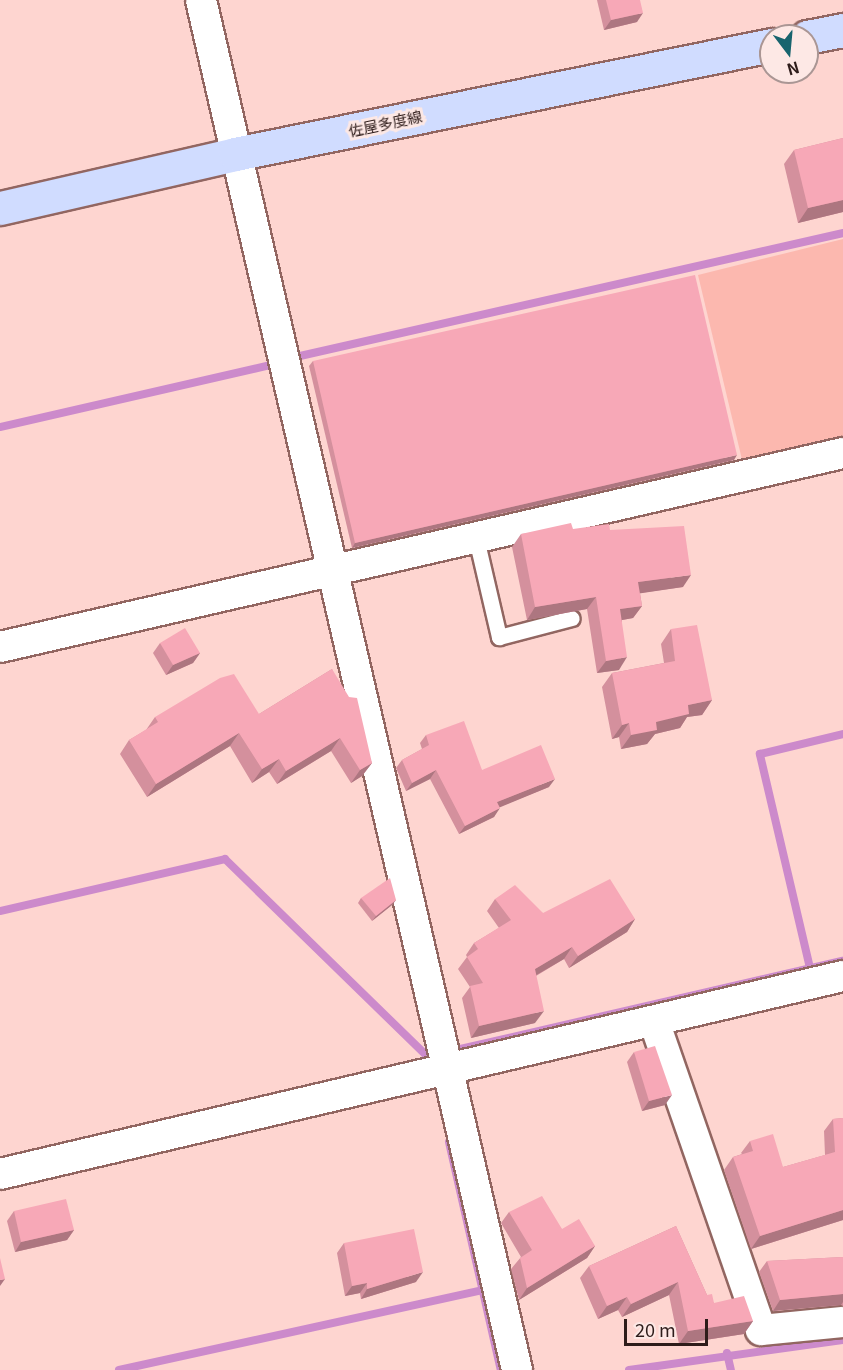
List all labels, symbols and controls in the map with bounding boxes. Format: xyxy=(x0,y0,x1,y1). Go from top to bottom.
north arrow xyxy=(759,24,819,84)
text: N xyxy=(784,56,802,83)
street label: 佐屋多度線 xyxy=(346,106,424,140)
scale bar xyxy=(627,1307,711,1345)
text: 20 m xyxy=(635,1316,676,1342)

